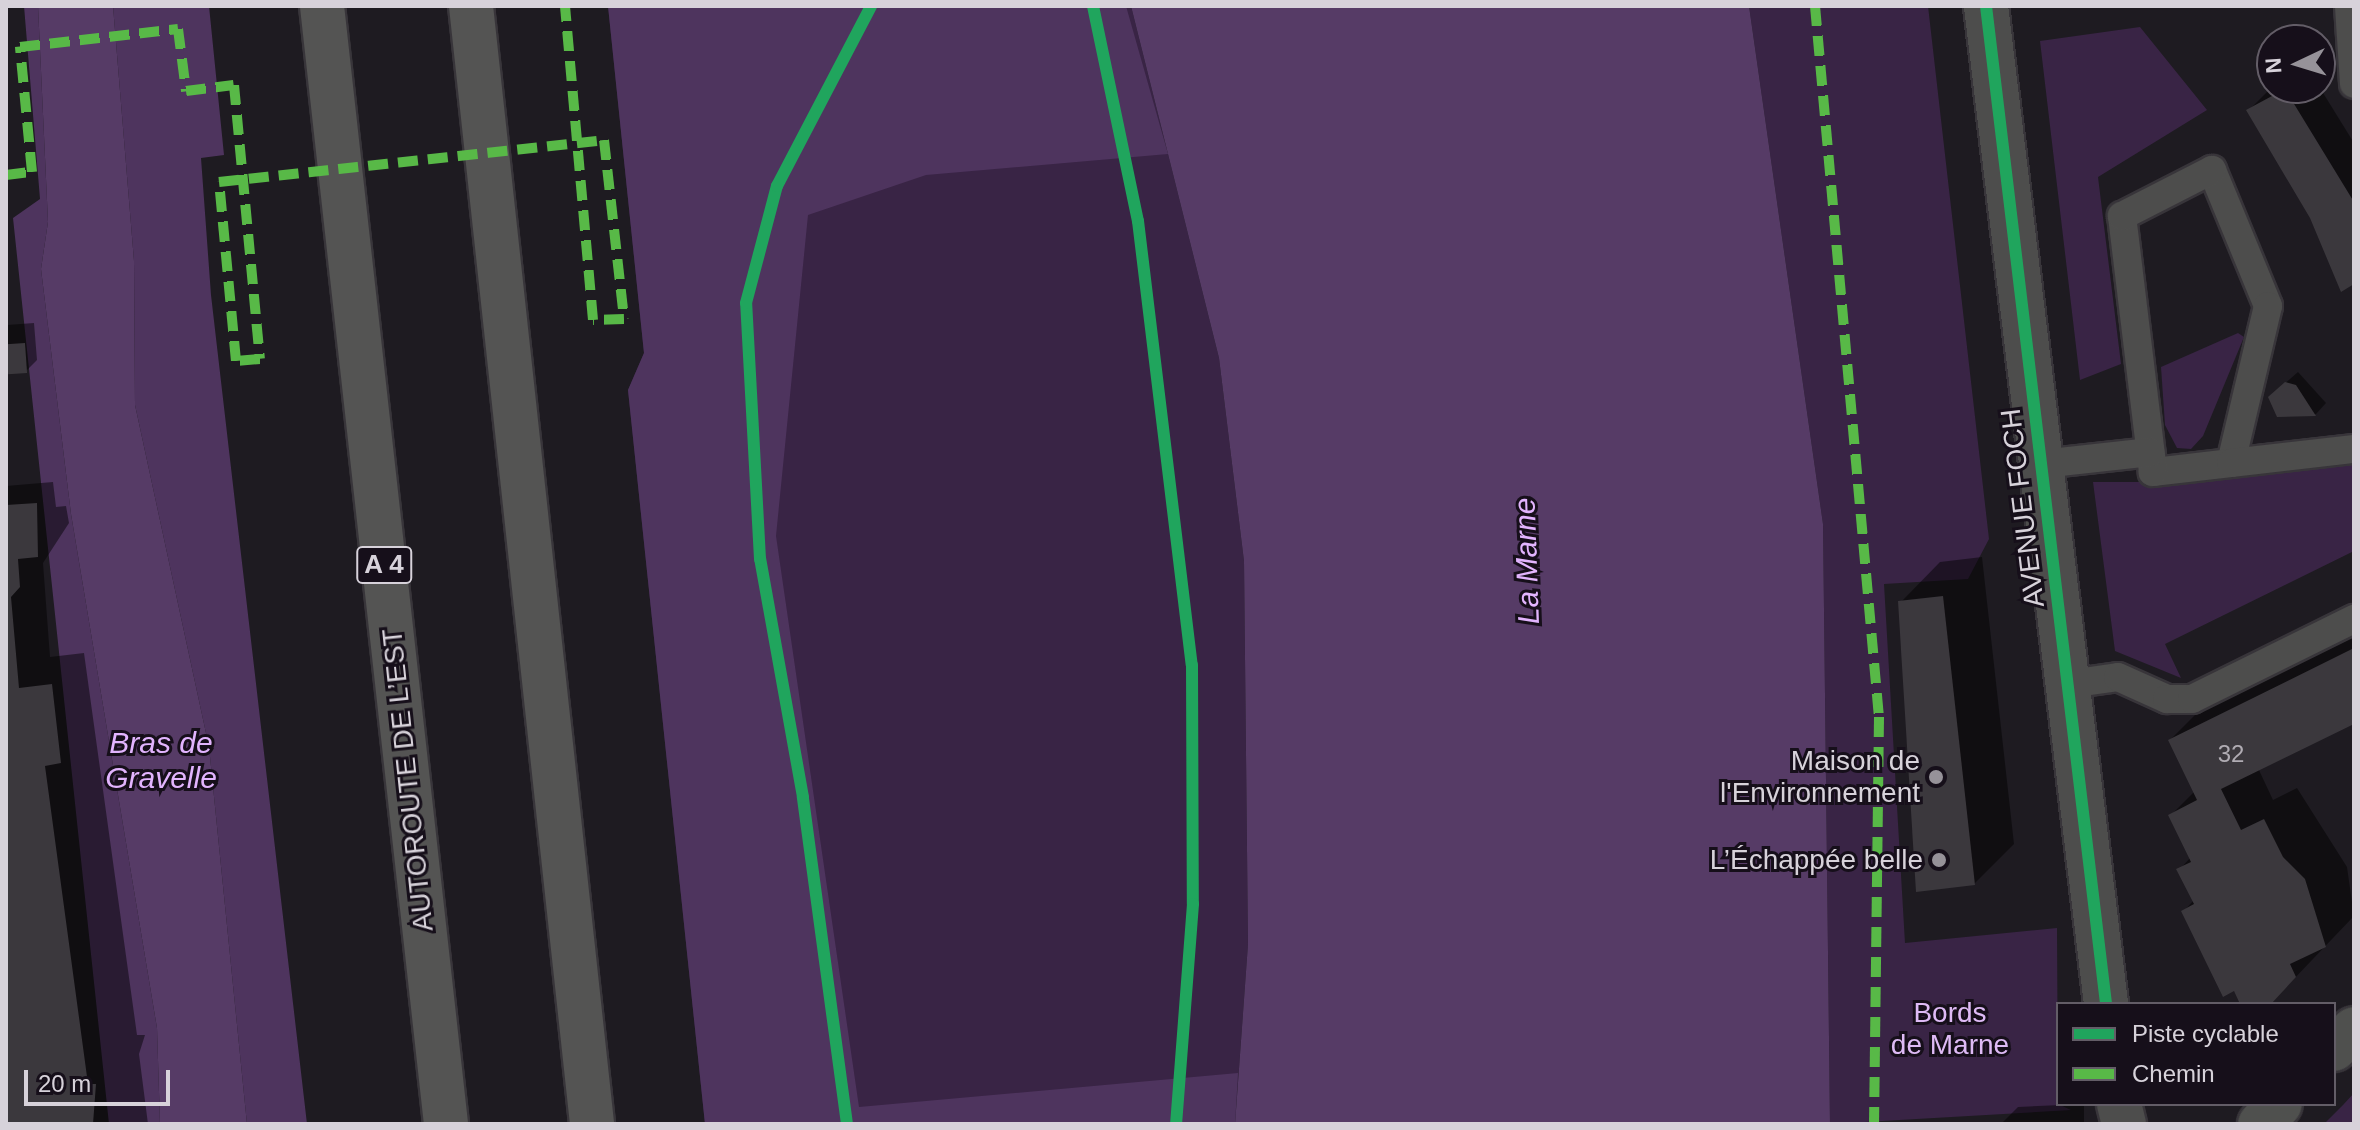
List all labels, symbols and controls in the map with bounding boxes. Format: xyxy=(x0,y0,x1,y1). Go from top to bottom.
north arrow xyxy=(2256,24,2336,104)
text: N xyxy=(2261,57,2287,74)
street label: AVENUE FOCH xyxy=(1994,407,2052,609)
water label: La Marne xyxy=(1507,497,1547,625)
road number: A 4 xyxy=(354,543,414,587)
street label: AUTOROUTE DE L’EST xyxy=(375,627,441,933)
water label: Bras de Gravelle xyxy=(105,725,217,796)
house number: 32 xyxy=(2218,740,2244,768)
place label: Maison de l'Environnement xyxy=(1720,744,1920,810)
marker: Maison de l'Environnement xyxy=(1927,768,1945,786)
place label: L’Échappée belle xyxy=(1710,843,1923,877)
marker: L’Échappée belle xyxy=(1930,851,1948,869)
park label: Bords de Marne xyxy=(1891,996,2009,1062)
legend xyxy=(2056,1002,2336,1106)
text: Piste cyclable xyxy=(2132,1020,2279,1047)
scale bar xyxy=(28,1054,174,1104)
text: Chemin xyxy=(2132,1060,2215,1087)
text: 20 m xyxy=(38,1070,91,1097)

